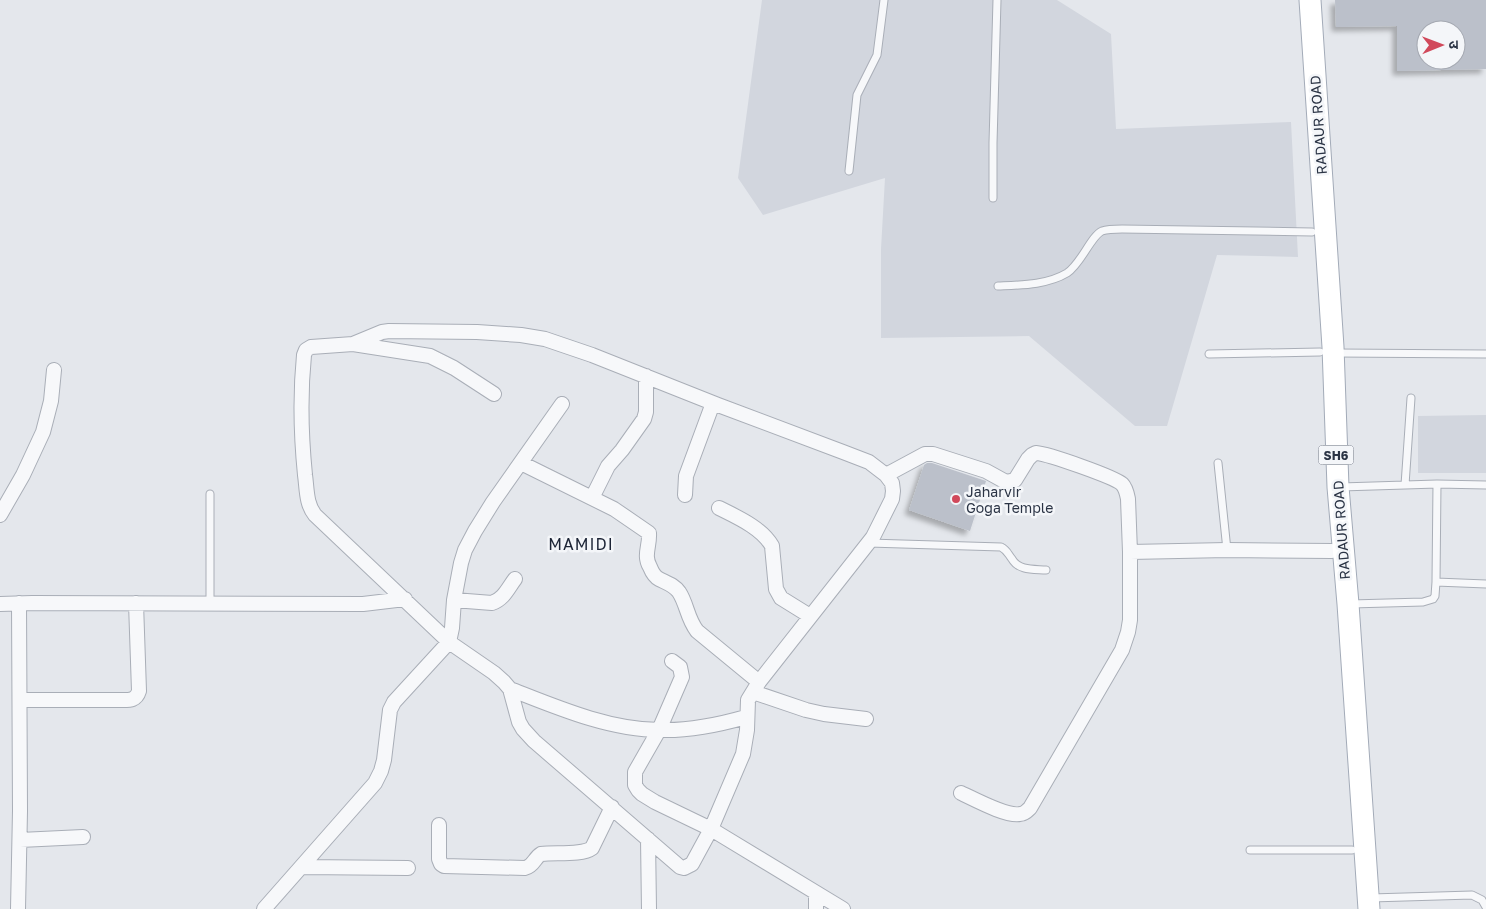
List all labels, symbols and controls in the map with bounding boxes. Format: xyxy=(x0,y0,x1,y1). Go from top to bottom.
north arrow xyxy=(1416,20,1466,70)
text: उ xyxy=(1446,41,1463,50)
street label: RADAUR ROAD xyxy=(1306,75,1330,175)
road number: SH6 xyxy=(1318,446,1354,464)
street label: RADAUR ROAD xyxy=(1329,480,1353,580)
place label: Jaharvir Goga Temple xyxy=(966,483,1053,516)
marker: Jaharvir Goga Temple xyxy=(950,493,962,505)
district label: MAMIDI xyxy=(548,534,614,554)

